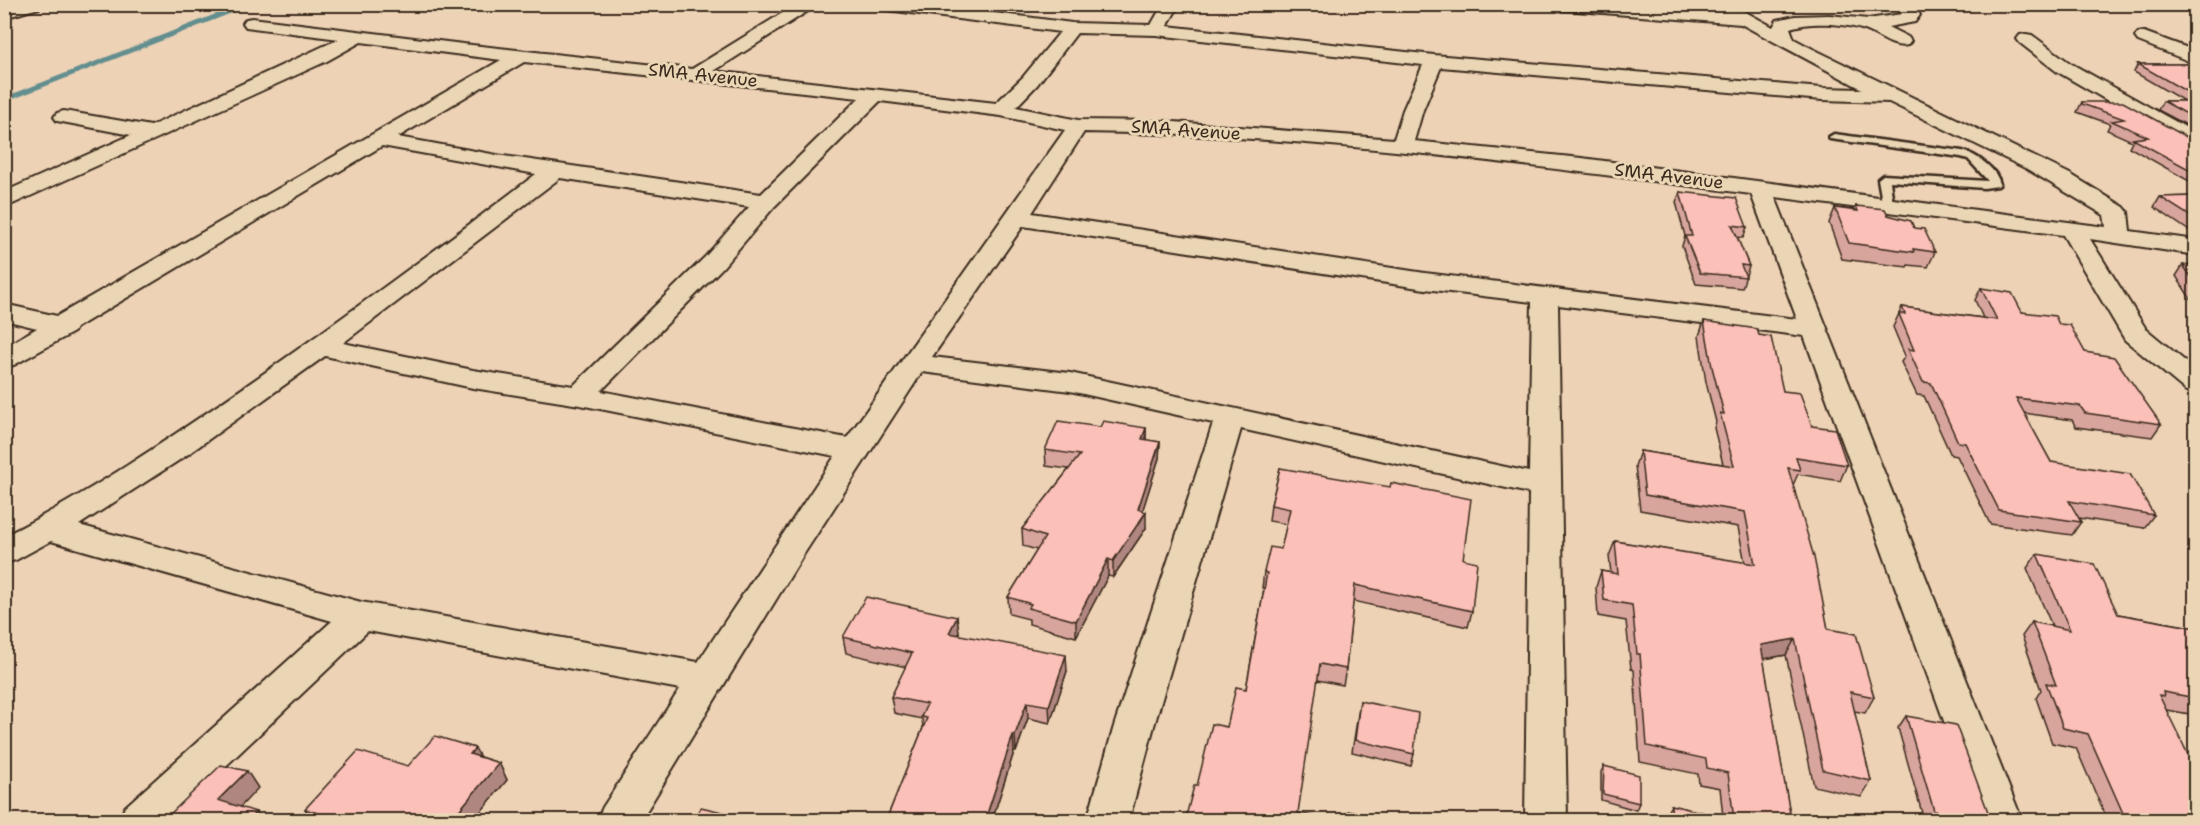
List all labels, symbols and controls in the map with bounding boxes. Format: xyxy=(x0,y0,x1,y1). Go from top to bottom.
street label: SMA Avenue xyxy=(647,57,759,93)
street label: SMA Avenue xyxy=(1130,114,1242,146)
street label: SMA Avenue xyxy=(1613,157,1725,195)

